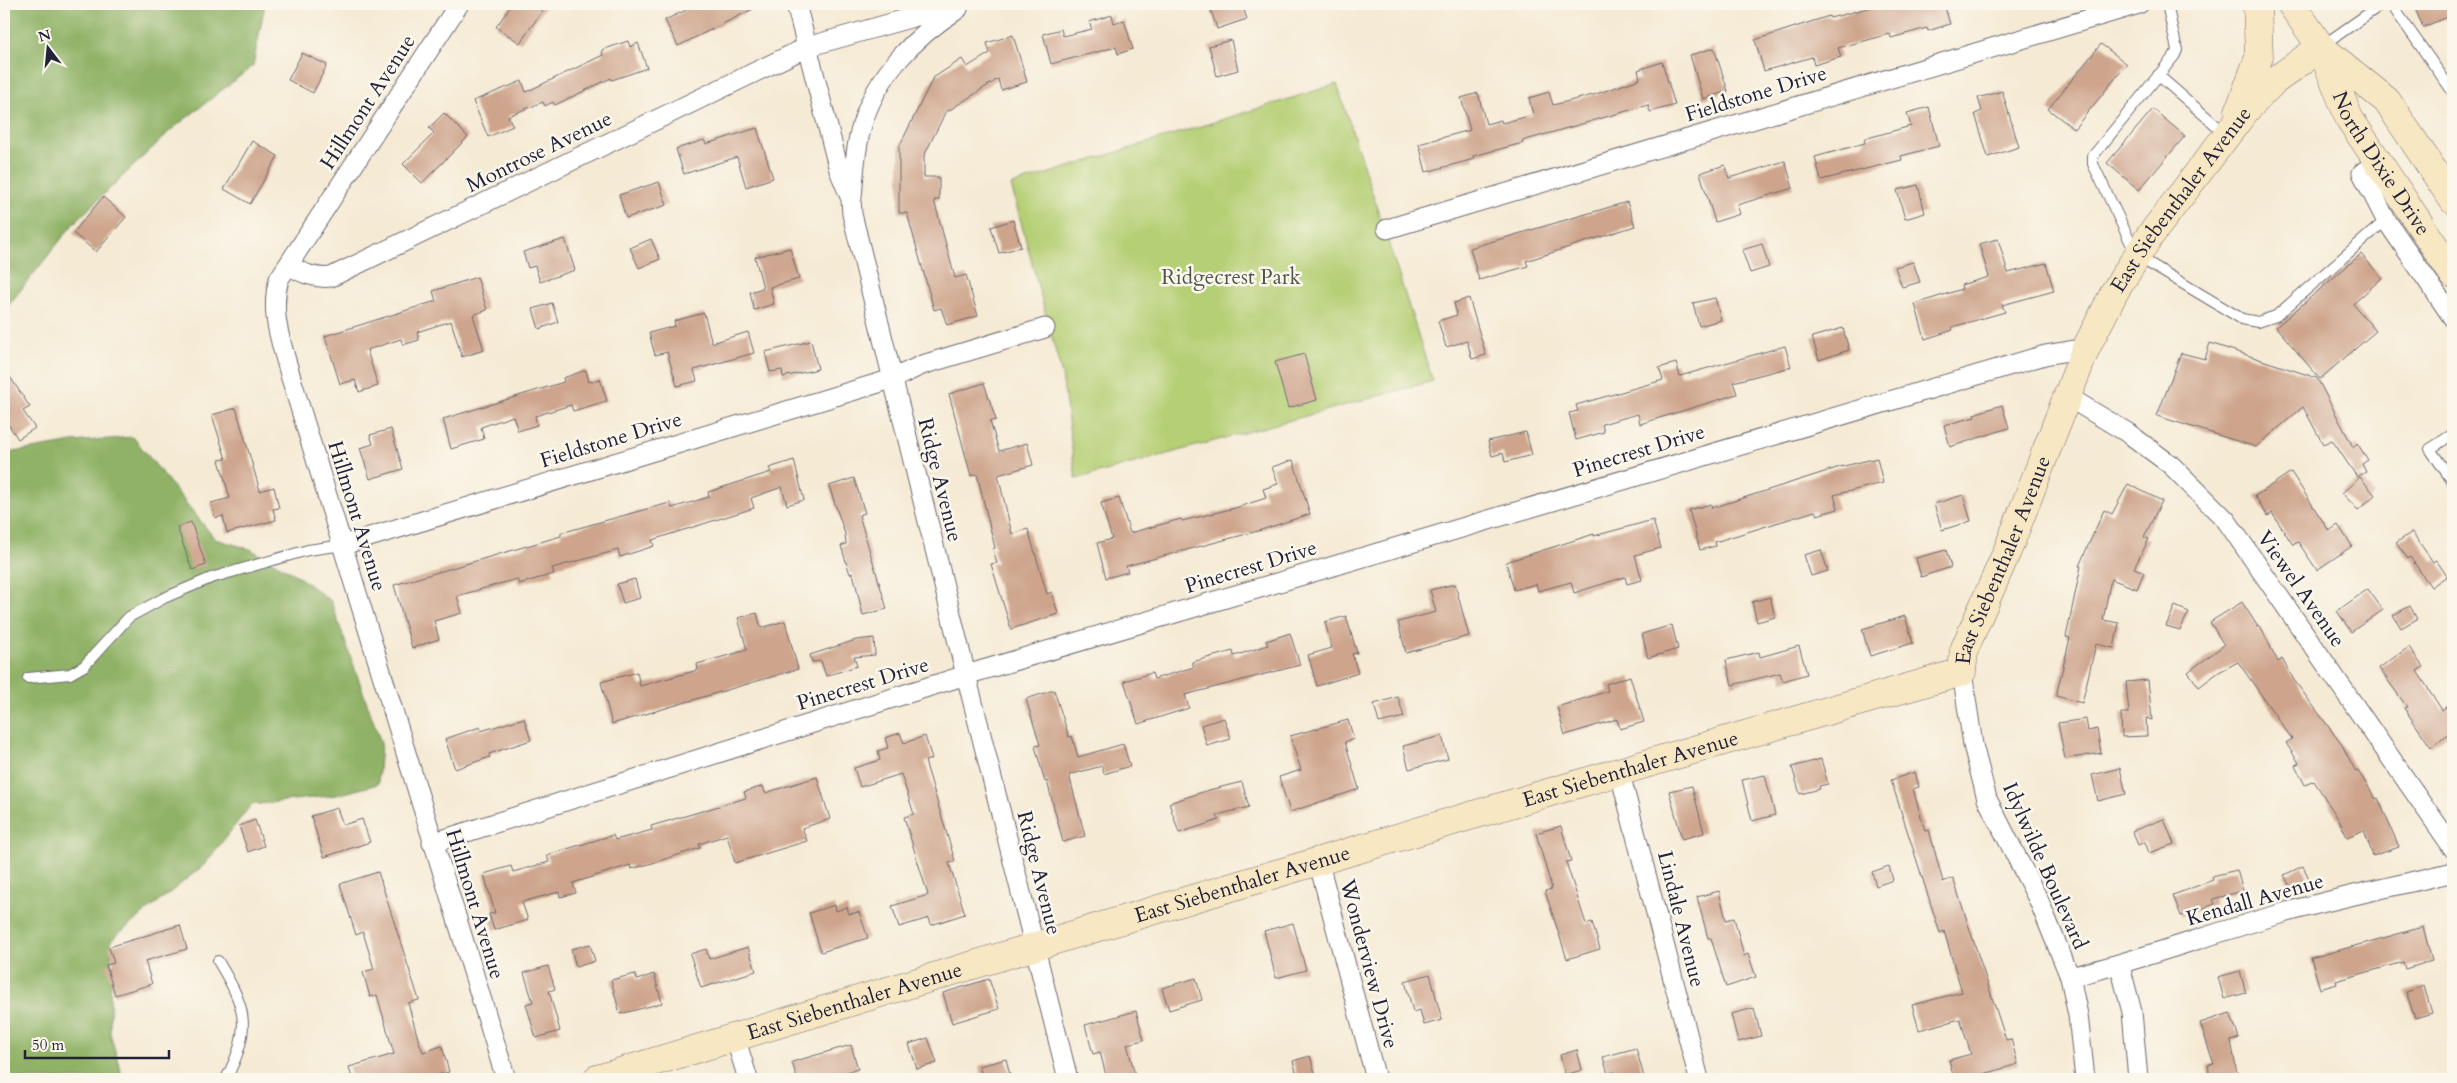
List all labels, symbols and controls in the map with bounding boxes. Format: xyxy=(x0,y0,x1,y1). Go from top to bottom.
north arrow xyxy=(22,22,72,72)
text: N xyxy=(36,25,53,47)
street label: Hillmont Avenue xyxy=(313,29,423,175)
street label: Fieldstone Drive xyxy=(1682,59,1830,129)
street label: North Dixie Drive xyxy=(2325,87,2438,241)
street label: East Siebenthaler Avenue xyxy=(2103,100,2258,298)
street label: Montrose Avenue xyxy=(461,104,617,200)
park label: Ridgecrest Park xyxy=(1161,263,1301,292)
street label: Fieldstone Drive xyxy=(537,405,685,475)
street label: Ridge Avenue xyxy=(911,415,969,545)
street label: Pinecrest Drive xyxy=(1569,417,1709,485)
street label: Hillmont Avenue xyxy=(320,437,394,595)
street label: East Siebenthaler Avenue xyxy=(1948,451,2057,666)
street label: Viewel Avenue xyxy=(2250,525,2352,653)
street label: Pinecrest Drive xyxy=(1181,533,1321,601)
street label: Pinecrest Drive xyxy=(793,650,933,718)
street label: East Siebenthaler Avenue xyxy=(1519,723,1742,814)
street label: Idylwilde Boulevard xyxy=(1995,778,2095,954)
street label: Ridge Avenue xyxy=(1010,808,1068,938)
street label: Hillmont Avenue xyxy=(438,825,512,983)
street label: East Siebenthaler Avenue xyxy=(1131,838,1353,930)
street label: Lindale Avenue xyxy=(1650,848,1712,990)
street label: Kendall Avenue xyxy=(2183,867,2327,933)
street label: Wonderview Drive xyxy=(1332,875,1406,1052)
street label: East Siebenthaler Avenue xyxy=(743,955,966,1047)
scale bar xyxy=(25,1028,169,1060)
text: 50 m xyxy=(32,1035,64,1055)

